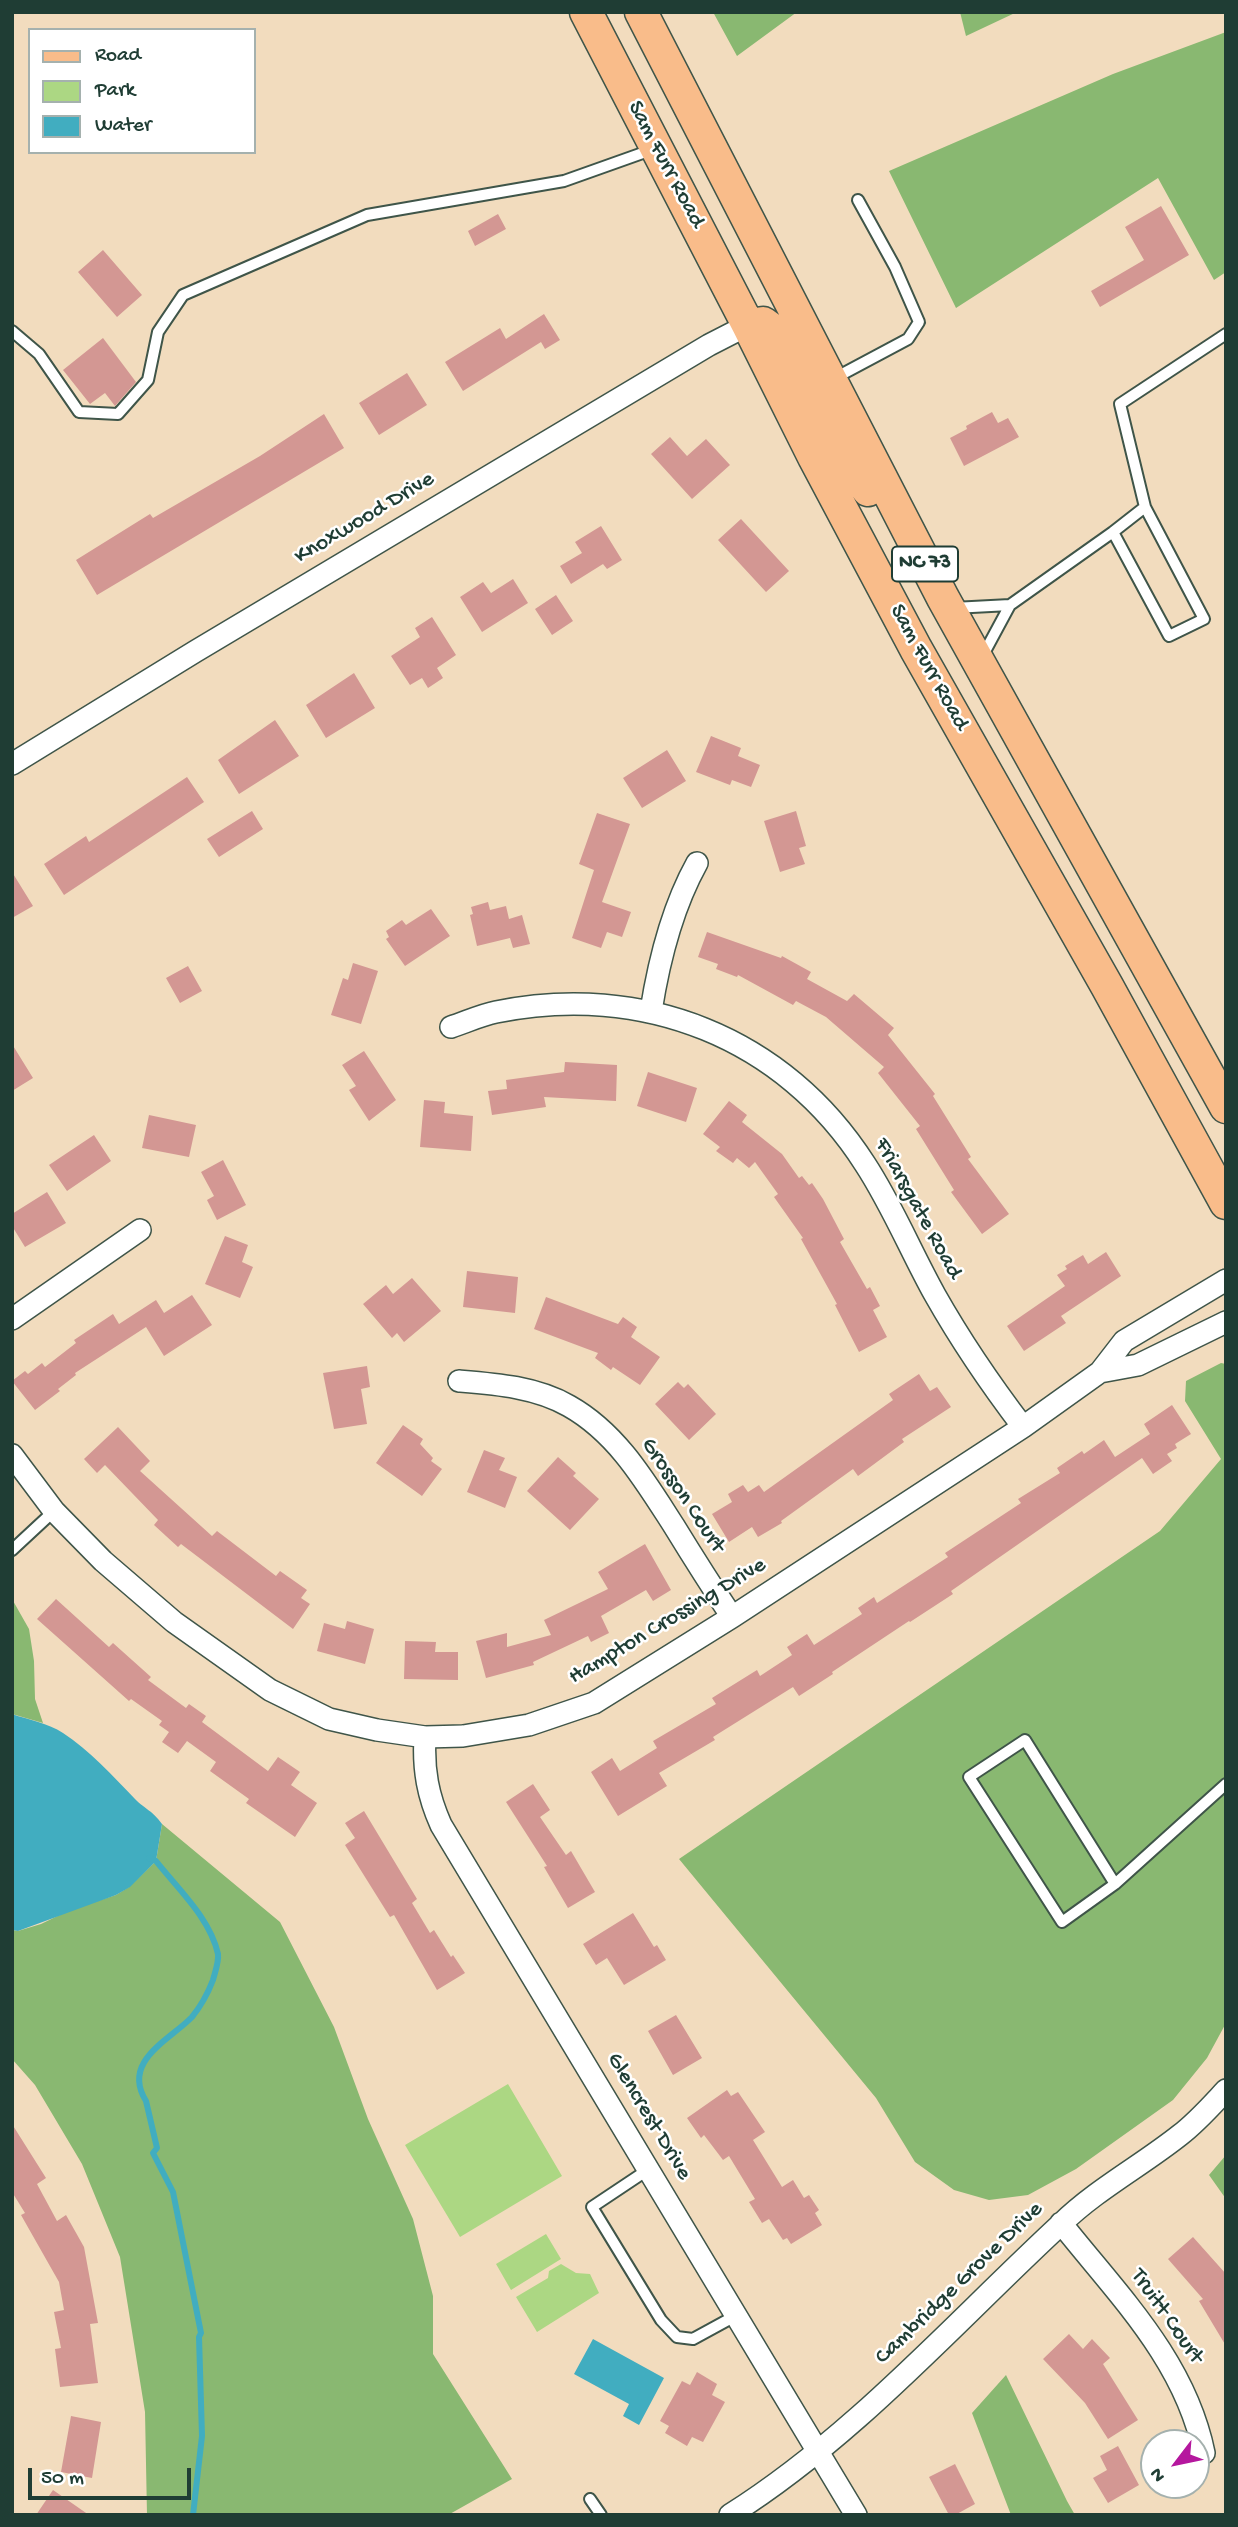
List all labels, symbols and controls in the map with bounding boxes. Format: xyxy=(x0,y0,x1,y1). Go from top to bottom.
legend xyxy=(28,28,256,154)
text: Road xyxy=(95,44,141,69)
text: Park xyxy=(95,79,135,104)
street label: Sam Furr Road xyxy=(620,97,710,233)
text: Water xyxy=(95,114,151,139)
street label: Knoxwood Drive xyxy=(290,466,440,572)
road number: NC 73 xyxy=(892,546,958,582)
street label: Sam Furr Road xyxy=(882,600,974,736)
street label: Friarsgate Road xyxy=(867,1134,967,1284)
street label: Grosson Court xyxy=(633,1433,731,1559)
street label: Hampton Crossing Drive xyxy=(564,1552,772,1692)
street label: Glencrest Drive xyxy=(599,2048,697,2186)
street label: Cambridge Grove Drive xyxy=(870,2197,1050,2371)
street label: Truitt Court xyxy=(1123,2264,1209,2370)
north arrow xyxy=(1140,2429,1210,2499)
scale bar xyxy=(32,2454,194,2498)
text: N xyxy=(1145,2463,1172,2486)
text: 50 m xyxy=(41,2467,84,2492)

